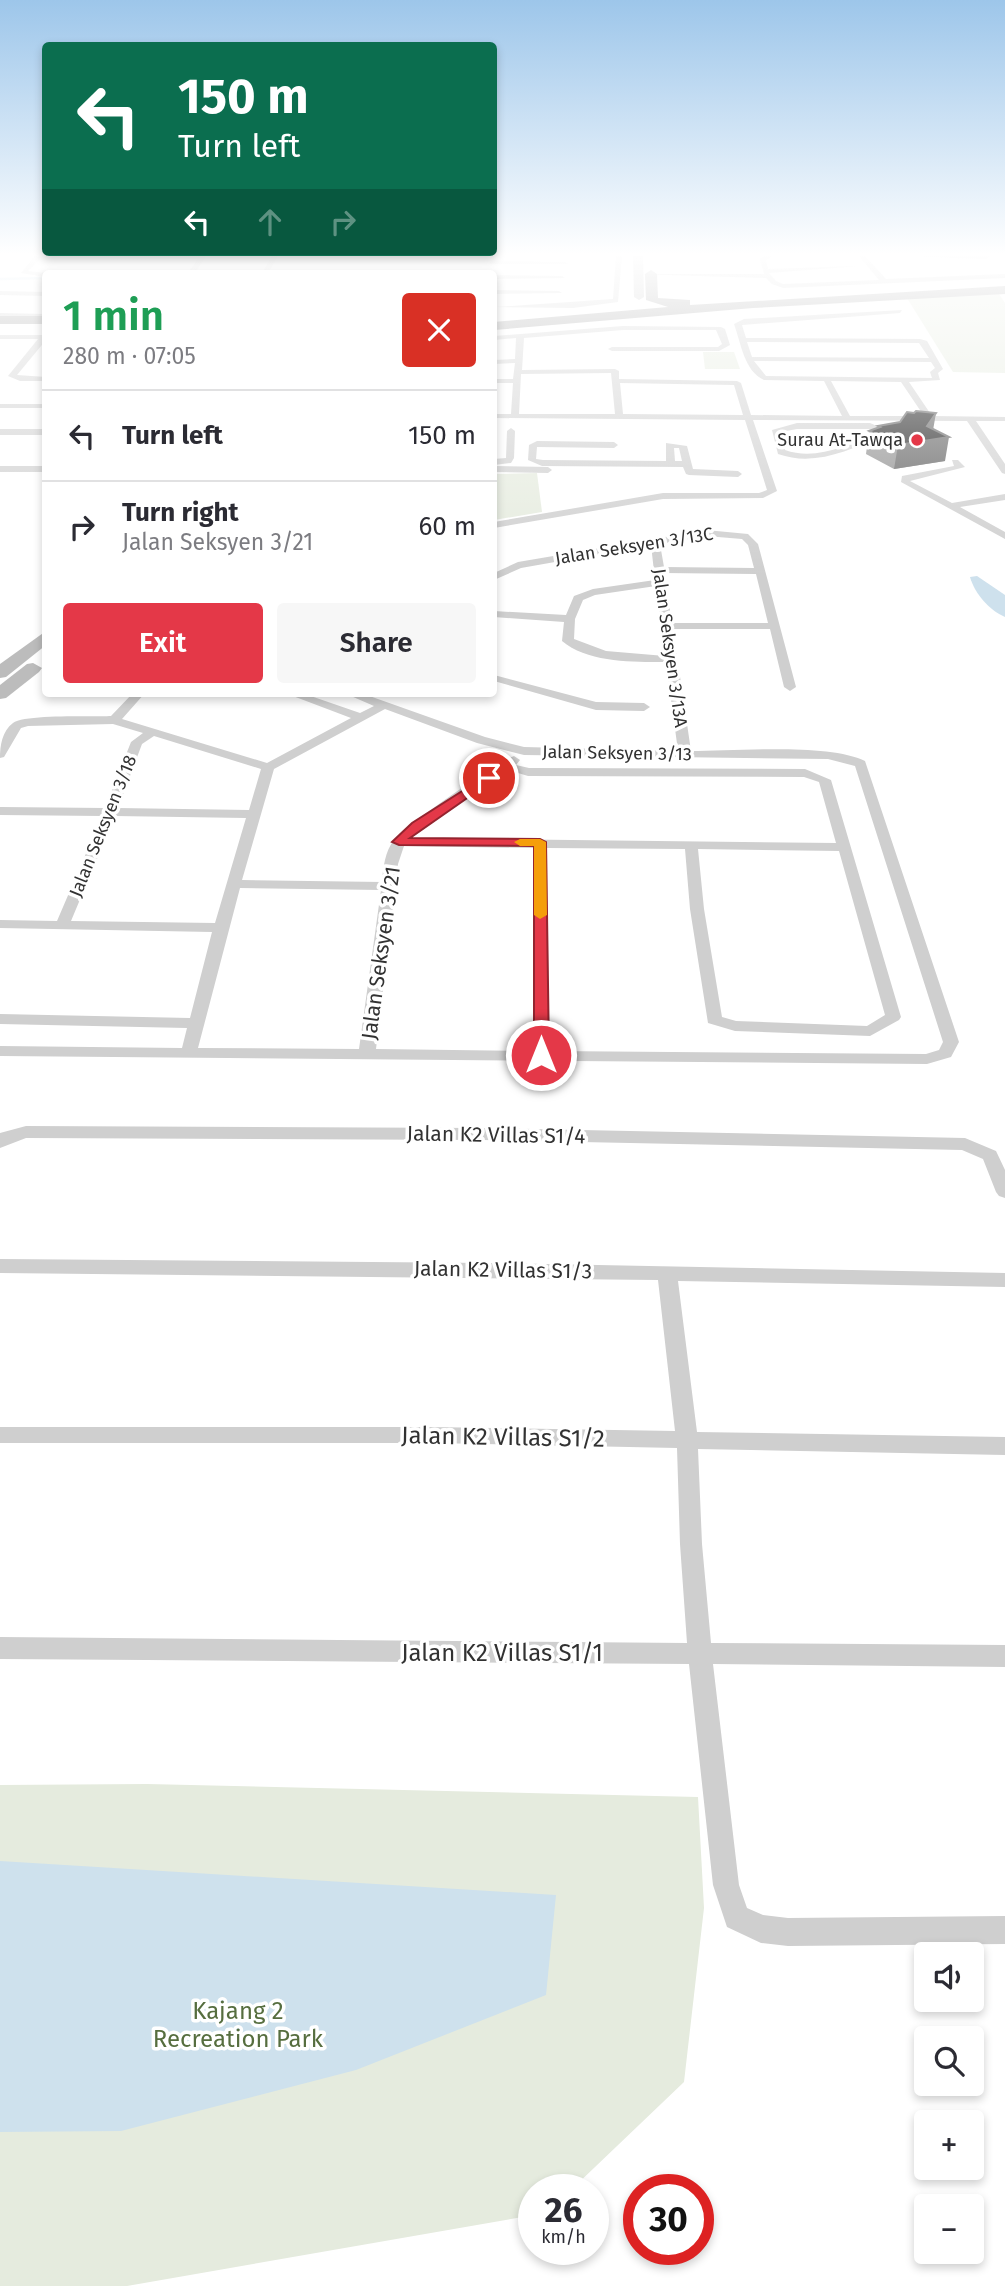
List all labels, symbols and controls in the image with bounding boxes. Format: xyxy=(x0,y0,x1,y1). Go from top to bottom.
text: 150 m xyxy=(178,67,309,126)
icon: left xyxy=(63,70,154,161)
text: Turn left xyxy=(178,127,300,165)
icon: left xyxy=(178,203,216,241)
icon: ahead xyxy=(251,203,289,241)
icon: right xyxy=(324,203,362,241)
text: 1 min xyxy=(63,291,164,341)
button: close xyxy=(402,293,476,367)
text: 280 m · 07:05 xyxy=(63,342,196,370)
icon: left xyxy=(63,417,101,455)
text: Turn left xyxy=(122,420,223,451)
text: 150 m xyxy=(408,420,476,451)
place label: Surau At-Tawqa xyxy=(777,429,903,451)
marker: Surau At-Tawqa xyxy=(909,432,925,448)
text: Turn right xyxy=(122,497,239,528)
icon: right xyxy=(63,508,101,546)
text: 60 m xyxy=(418,511,476,542)
street label: Jalan Seksyen 3/13C xyxy=(553,523,715,569)
text: Jalan Seksyen 3/21 xyxy=(122,528,313,556)
street label: Jalan Seksyen 3/13A xyxy=(648,567,692,729)
button: Exit xyxy=(63,603,263,683)
button: Share xyxy=(277,603,476,683)
street label: Jalan Seksyen 3/13 xyxy=(542,741,692,765)
pin xyxy=(459,748,519,808)
street label: Jalan Seksyen 3/18 xyxy=(65,752,141,900)
icon: arrive xyxy=(470,759,508,797)
street label: Jalan Seksyen 3/21 xyxy=(356,865,406,1041)
position arrow xyxy=(504,1018,578,1092)
street label: Jalan K2 Villas S1/4 xyxy=(406,1120,586,1150)
street label: Jalan K2 Villas S1/3 xyxy=(414,1255,592,1285)
street label: Jalan K2 Villas S1/2 xyxy=(401,1421,605,1453)
street label: Jalan K2 Villas S1/1 xyxy=(401,1639,603,1667)
map controls xyxy=(914,1942,984,2264)
button: sound xyxy=(914,1942,984,2012)
park label: Kajang 2 Recreation Park xyxy=(153,1997,324,2053)
button: search xyxy=(914,2026,984,2096)
button: + xyxy=(914,2110,984,2180)
speed limit sign: 30 xyxy=(623,2174,714,2265)
text: 26 xyxy=(545,2189,582,2231)
button: − xyxy=(914,2194,984,2264)
text: km/h xyxy=(541,2226,586,2248)

